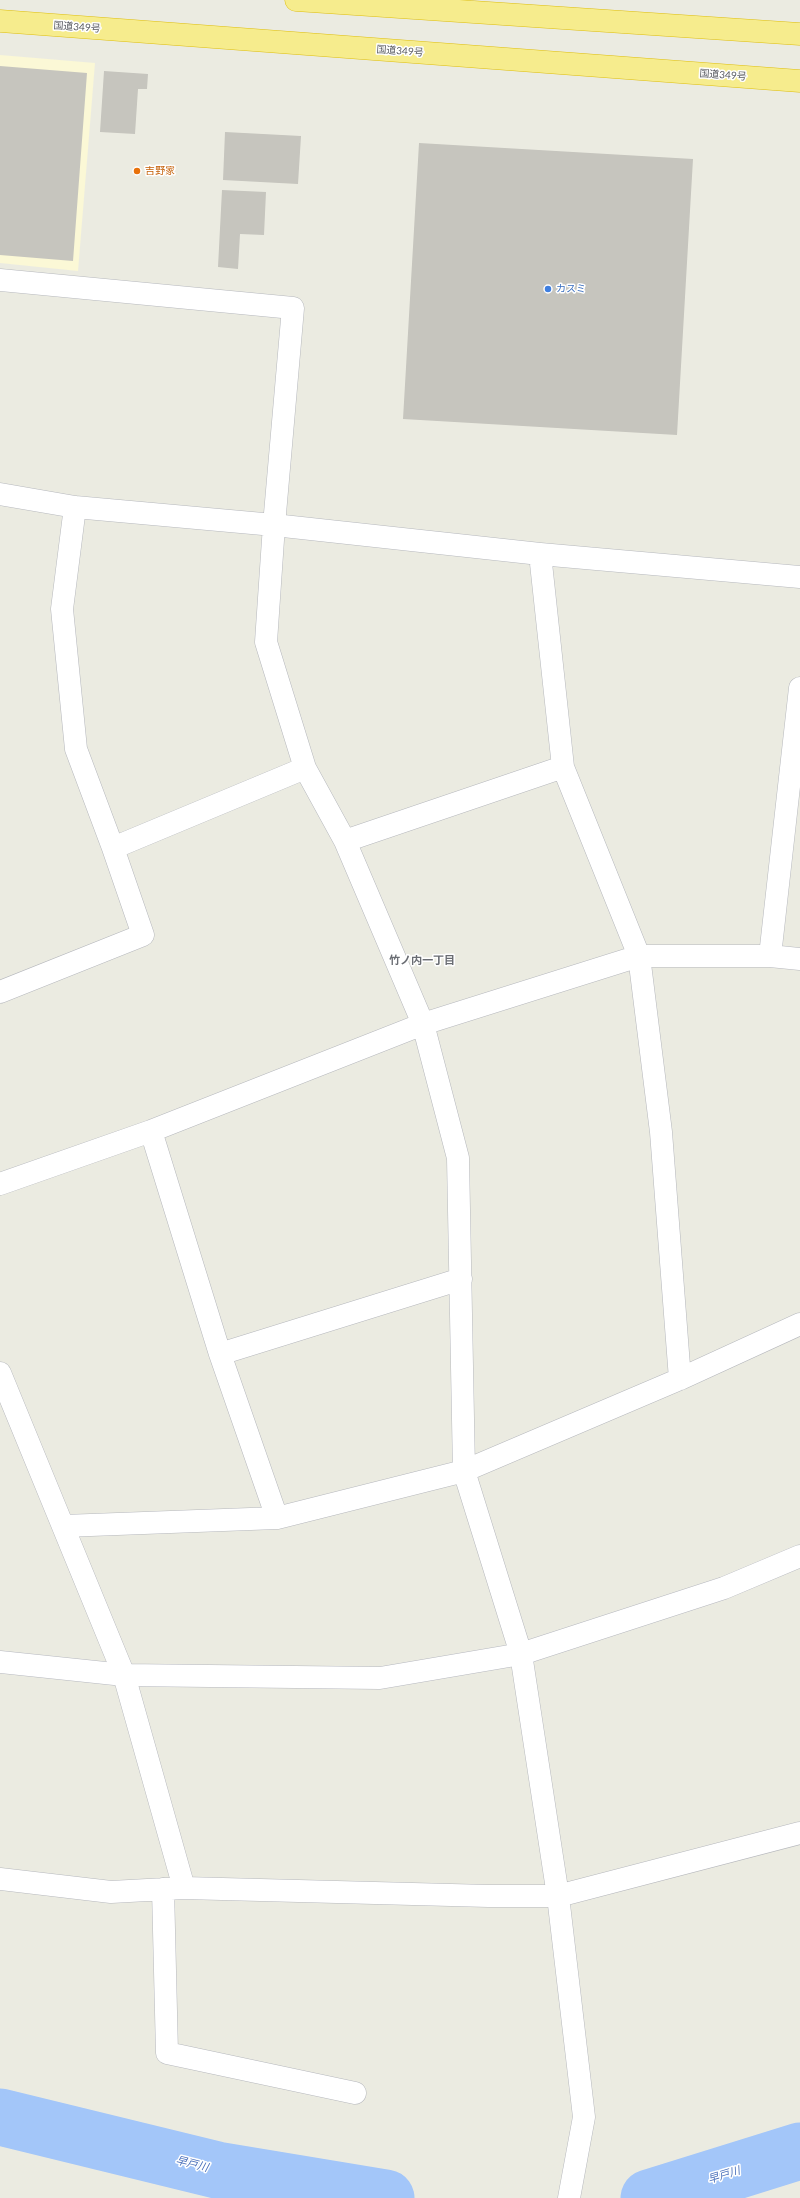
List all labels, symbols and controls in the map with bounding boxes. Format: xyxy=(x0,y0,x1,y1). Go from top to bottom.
street label: 国道349号 xyxy=(53,19,101,35)
street label: 国道349号 xyxy=(376,43,424,59)
street label: 国道349号 xyxy=(699,67,747,83)
place label: 吉野家 xyxy=(145,165,175,177)
marker: 吉野家 xyxy=(132,166,142,176)
place label: カスミ xyxy=(556,283,586,295)
marker: カスミ xyxy=(543,284,553,294)
district label: 竹ノ内一丁目 xyxy=(389,953,455,967)
water label: 早戸川 xyxy=(174,2154,210,2174)
water label: 早戸川 xyxy=(706,2164,742,2186)

